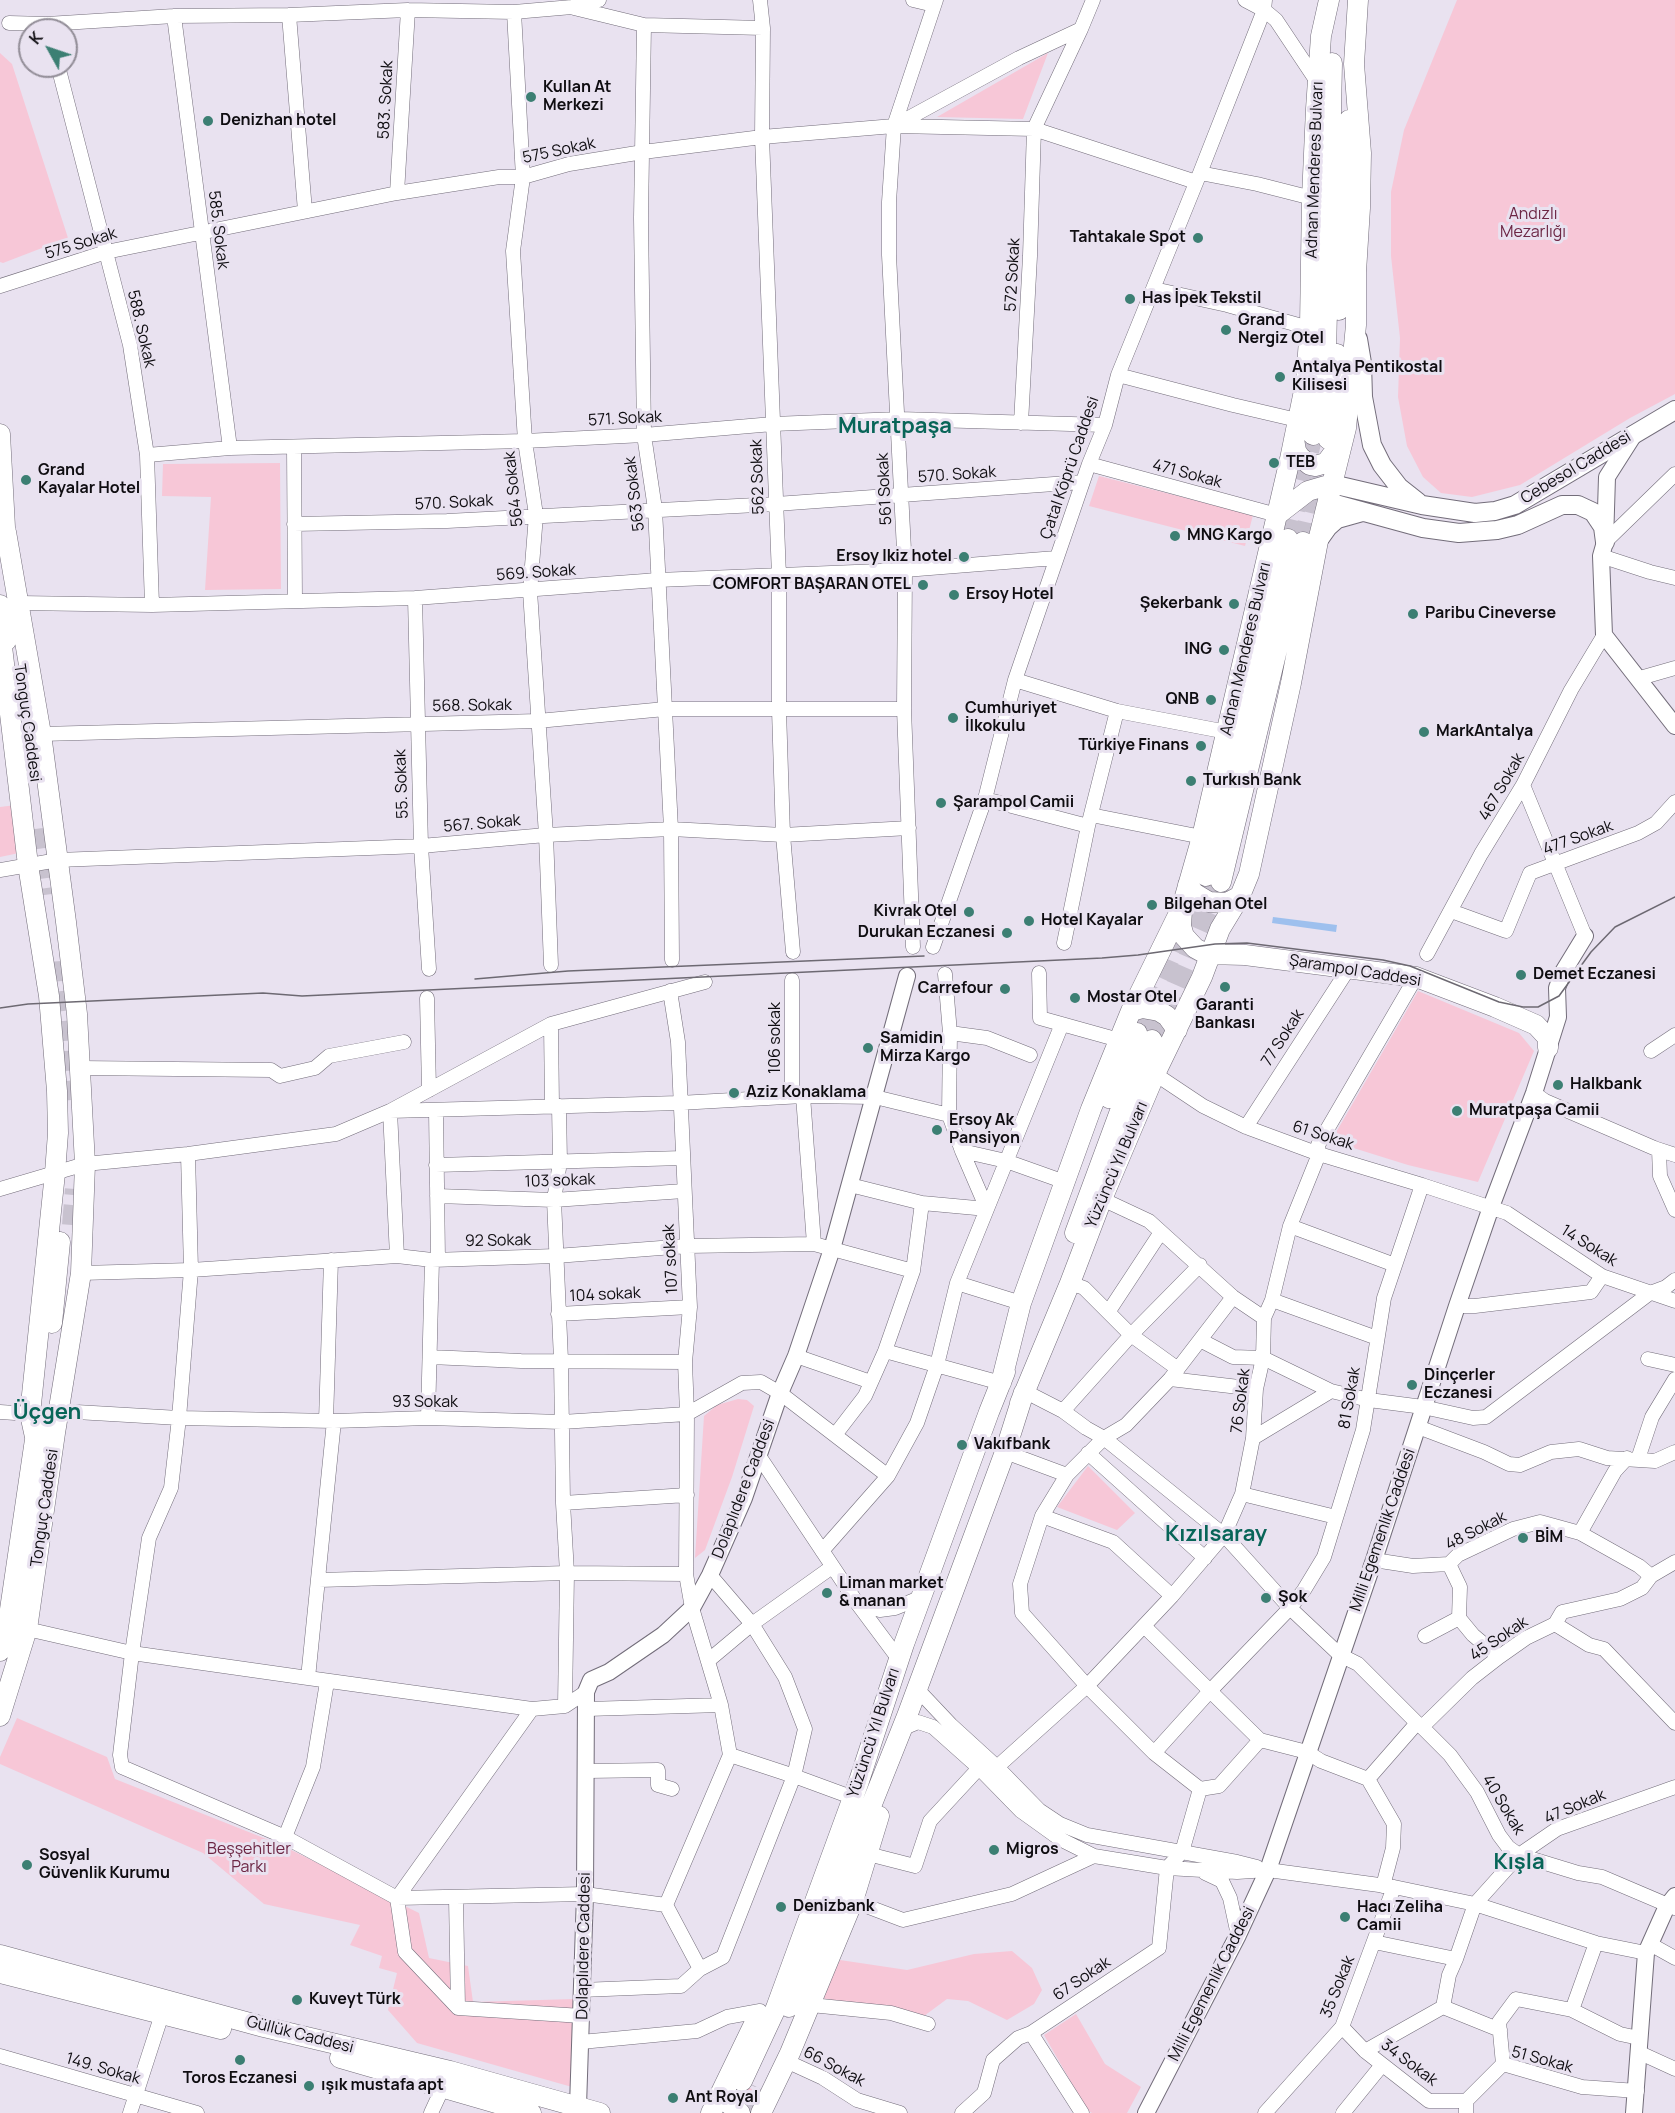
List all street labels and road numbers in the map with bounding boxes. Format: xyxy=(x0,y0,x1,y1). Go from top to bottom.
street label: 583. Sokak xyxy=(374,60,398,140)
street label: Adnan Menderes Bulvarı xyxy=(1302,81,1328,259)
street label: 575 Sokak xyxy=(521,134,597,168)
street label: 585. Sokak xyxy=(204,190,232,270)
street label: 575 Sokak xyxy=(43,224,119,264)
street label: 572 Sokak xyxy=(1001,238,1025,312)
street label: 588. Sokak xyxy=(123,288,159,370)
street label: Çatal Köprü Caddesi xyxy=(1037,394,1103,542)
street label: 571. Sokak xyxy=(587,407,663,431)
street label: Cebesol Caddesi xyxy=(1517,428,1635,508)
street label: 562 Sokak xyxy=(747,439,769,515)
street label: 564 Sokak xyxy=(500,450,528,528)
street label: 561 Sokak xyxy=(874,452,896,526)
street label: 563 Sokak xyxy=(621,455,649,533)
street label: 471 Sokak xyxy=(1150,456,1224,492)
street label: 570. Sokak xyxy=(917,463,997,487)
street label: 570. Sokak xyxy=(414,491,494,515)
street label: 569. Sokak xyxy=(495,561,577,585)
street label: Adnan Menderes Bulvarı xyxy=(1217,561,1275,737)
street label: Tonguç Caddesi xyxy=(9,663,45,783)
street label: 568. Sokak xyxy=(432,696,512,716)
street label: 55. Sokak xyxy=(391,749,413,819)
street label: 467 Sokak xyxy=(1475,750,1529,824)
street label: 567. Sokak xyxy=(443,811,521,837)
street label: 477 Sokak xyxy=(1540,816,1616,860)
street label: Şarampol Caddesi xyxy=(1288,951,1422,991)
street label: 106 sokak xyxy=(766,1002,786,1074)
street label: 77 Sokak xyxy=(1258,1006,1308,1070)
street label: Yüzüncü Yıl Bulvarı xyxy=(1082,1099,1152,1231)
street label: 61 Sokak xyxy=(1290,1117,1356,1155)
street label: 103 sokak xyxy=(524,1170,596,1192)
street label: 14 Sokak xyxy=(1557,1221,1621,1271)
street label: 107 sokak xyxy=(660,1224,682,1294)
street label: 92 Sokak xyxy=(465,1231,531,1251)
street label: 104 sokak xyxy=(569,1284,641,1306)
street label: 81 Sokak xyxy=(1335,1365,1365,1431)
street label: 76 Sokak xyxy=(1227,1367,1255,1435)
street label: 93 Sokak xyxy=(392,1393,458,1413)
street label: Dolaplıdere Caddesi xyxy=(709,1417,779,1561)
street label: Milli Egemenlik Caddesi xyxy=(1346,1446,1420,1614)
street label: Tonguç Caddesi xyxy=(27,1448,63,1568)
street label: 48 Sokak xyxy=(1442,1507,1510,1555)
street label: 45 Sokak xyxy=(1466,1613,1532,1665)
street label: Yüzüncü Yıl Bulvarı xyxy=(844,1666,904,1800)
street label: 40 Sokak xyxy=(1478,1772,1528,1838)
street label: 47 Sokak xyxy=(1541,1786,1609,1828)
street label: Dolaplıdere Caddesi xyxy=(573,1872,595,2020)
street label: Milli Egemenlik Caddesi xyxy=(1165,1904,1259,2064)
street label: 67 Sokak xyxy=(1050,1953,1114,2005)
street label: 35 Sokak xyxy=(1317,1953,1359,2021)
street label: Güllük Caddesi xyxy=(244,2012,356,2058)
street label: 34 Sokak xyxy=(1377,2036,1441,2090)
street label: 66 Sokak xyxy=(800,2043,868,2091)
street label: 51 Sokak xyxy=(1509,2043,1575,2077)
street label: 149. Sokak xyxy=(64,2049,142,2089)

